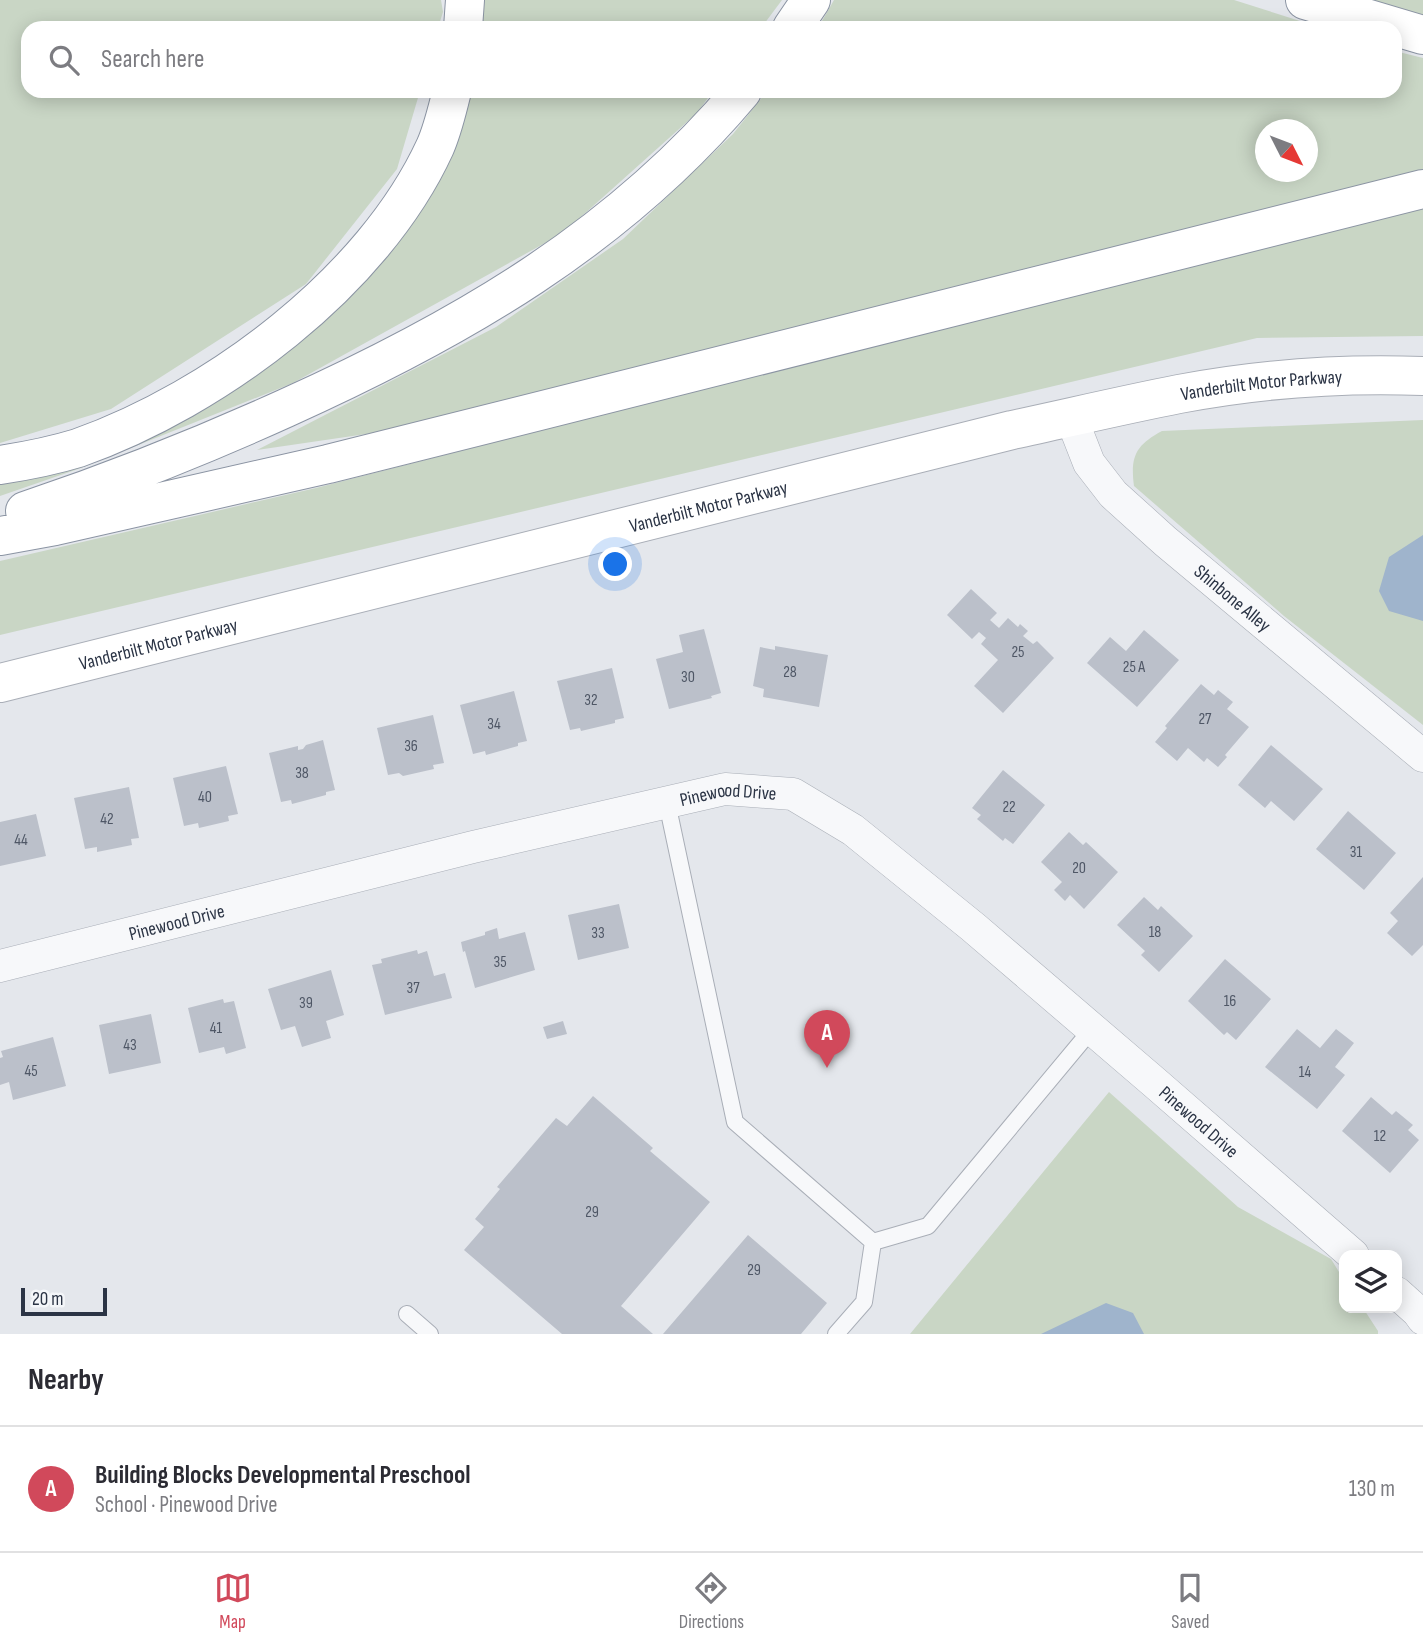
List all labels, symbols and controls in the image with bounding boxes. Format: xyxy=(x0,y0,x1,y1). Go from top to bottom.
search box xyxy=(21,21,1402,98)
icon: search xyxy=(45,41,83,79)
text: Search here xyxy=(101,44,204,75)
north arrow xyxy=(1255,119,1318,182)
street label: Vanderbilt Motor Parkway xyxy=(1179,366,1343,406)
street label: Vanderbilt Motor Parkway xyxy=(627,476,791,538)
your location xyxy=(598,547,632,581)
street label: Shinbone Alley xyxy=(1189,560,1275,638)
street label: Vanderbilt Motor Parkway xyxy=(77,614,241,676)
house number: 25 xyxy=(1011,643,1025,662)
house number: 25 A xyxy=(1123,658,1145,677)
house number: 28 xyxy=(783,663,797,682)
house number: 30 xyxy=(681,668,695,687)
house number: 32 xyxy=(584,691,598,710)
house number: 27 xyxy=(1198,710,1212,729)
house number: 34 xyxy=(487,715,501,734)
house number: 36 xyxy=(404,737,418,756)
house number: 38 xyxy=(295,764,309,783)
street label: Pinewood Drive xyxy=(678,779,777,812)
house number: 40 xyxy=(198,788,212,807)
house number: 22 xyxy=(1002,798,1016,817)
house number: 42 xyxy=(100,810,114,829)
house number: 44 xyxy=(14,831,28,850)
house number: 31 xyxy=(1350,843,1363,862)
house number: 20 xyxy=(1072,859,1086,878)
street label: Pinewood Drive xyxy=(127,900,227,946)
house number: 18 xyxy=(1149,923,1161,942)
house number: 33 xyxy=(591,924,605,943)
house number: 35 xyxy=(493,953,507,972)
house number: 37 xyxy=(406,979,420,998)
house number: 16 xyxy=(1224,992,1236,1011)
house number: 39 xyxy=(299,994,313,1013)
pin: A xyxy=(804,1010,850,1068)
house number: 41 xyxy=(210,1019,223,1038)
house number: 43 xyxy=(123,1036,137,1055)
house number: 45 xyxy=(24,1062,38,1081)
house number: 14 xyxy=(1299,1063,1311,1082)
street label: Pinewood Drive xyxy=(1154,1082,1243,1163)
house number: 12 xyxy=(1374,1127,1386,1146)
house number: 29 xyxy=(585,1203,599,1222)
map controls xyxy=(1339,1250,1402,1313)
button: layers xyxy=(1339,1250,1402,1313)
house number: 29 xyxy=(747,1261,761,1280)
scale bar xyxy=(21,1285,107,1317)
text: 20 m xyxy=(32,1288,64,1311)
text: Nearby xyxy=(28,1362,104,1398)
text: Building Blocks Developmental Preschool xyxy=(95,1460,471,1491)
text: A xyxy=(46,1475,56,1503)
text: 130 m xyxy=(1349,1475,1395,1503)
text: School · Pinewood Drive xyxy=(95,1491,277,1519)
tab: Map xyxy=(214,1569,252,1634)
tab: Directions xyxy=(679,1569,744,1634)
tab: Saved xyxy=(1171,1569,1209,1634)

